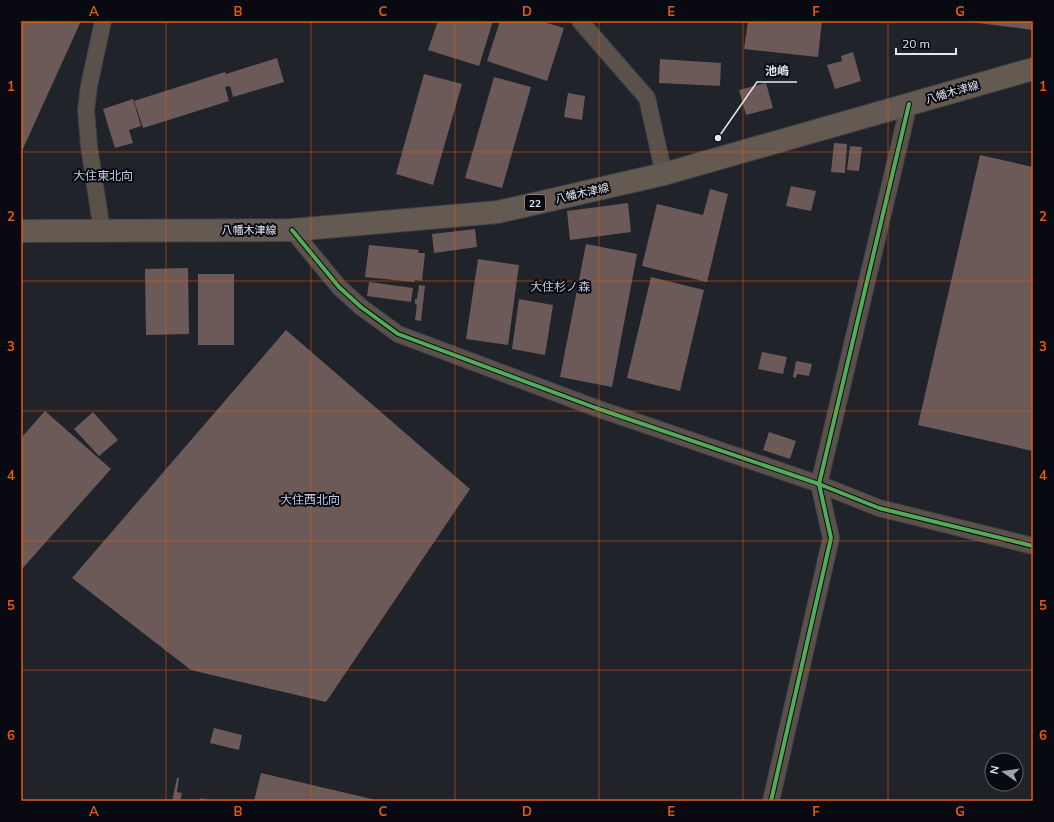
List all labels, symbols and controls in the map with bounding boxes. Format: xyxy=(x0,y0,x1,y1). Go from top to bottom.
text: A xyxy=(89,3,99,19)
text: B xyxy=(234,3,243,19)
text: C xyxy=(379,3,388,19)
text: D xyxy=(522,3,532,19)
text: E xyxy=(667,3,675,19)
text: F xyxy=(812,3,820,19)
text: G xyxy=(955,3,965,19)
scale bar xyxy=(896,30,956,56)
text: 20 m xyxy=(902,36,930,51)
callout: 池嶋 xyxy=(757,58,797,82)
text: 池嶋 xyxy=(765,63,789,78)
text: 1 xyxy=(7,78,15,94)
street label: 八幡木津線 xyxy=(924,78,980,106)
text: 1 xyxy=(1039,78,1047,94)
district label: 大住東北向 xyxy=(73,168,133,183)
street label: 八幡木津線 xyxy=(554,180,610,206)
road number: 22 xyxy=(525,195,545,211)
text: 2 xyxy=(7,208,15,224)
text: 2 xyxy=(1039,208,1047,224)
street label: 八幡木津線 xyxy=(222,223,277,237)
district label: 大住杉ノ森 xyxy=(530,279,590,294)
text: 3 xyxy=(7,338,15,354)
text: 3 xyxy=(1039,338,1047,354)
text: 4 xyxy=(7,467,15,483)
text: 4 xyxy=(1039,467,1047,483)
district label: 大住西北向 xyxy=(280,492,340,507)
text: 5 xyxy=(7,597,15,613)
text: 5 xyxy=(1039,597,1047,613)
text: 6 xyxy=(7,727,15,743)
text: 6 xyxy=(1039,727,1047,743)
north arrow xyxy=(984,752,1024,792)
text: N xyxy=(987,764,1002,775)
text: A xyxy=(89,803,99,819)
text: B xyxy=(234,803,243,819)
text: C xyxy=(379,803,388,819)
text: D xyxy=(522,803,532,819)
text: E xyxy=(667,803,675,819)
text: F xyxy=(812,803,820,819)
text: G xyxy=(955,803,965,819)

